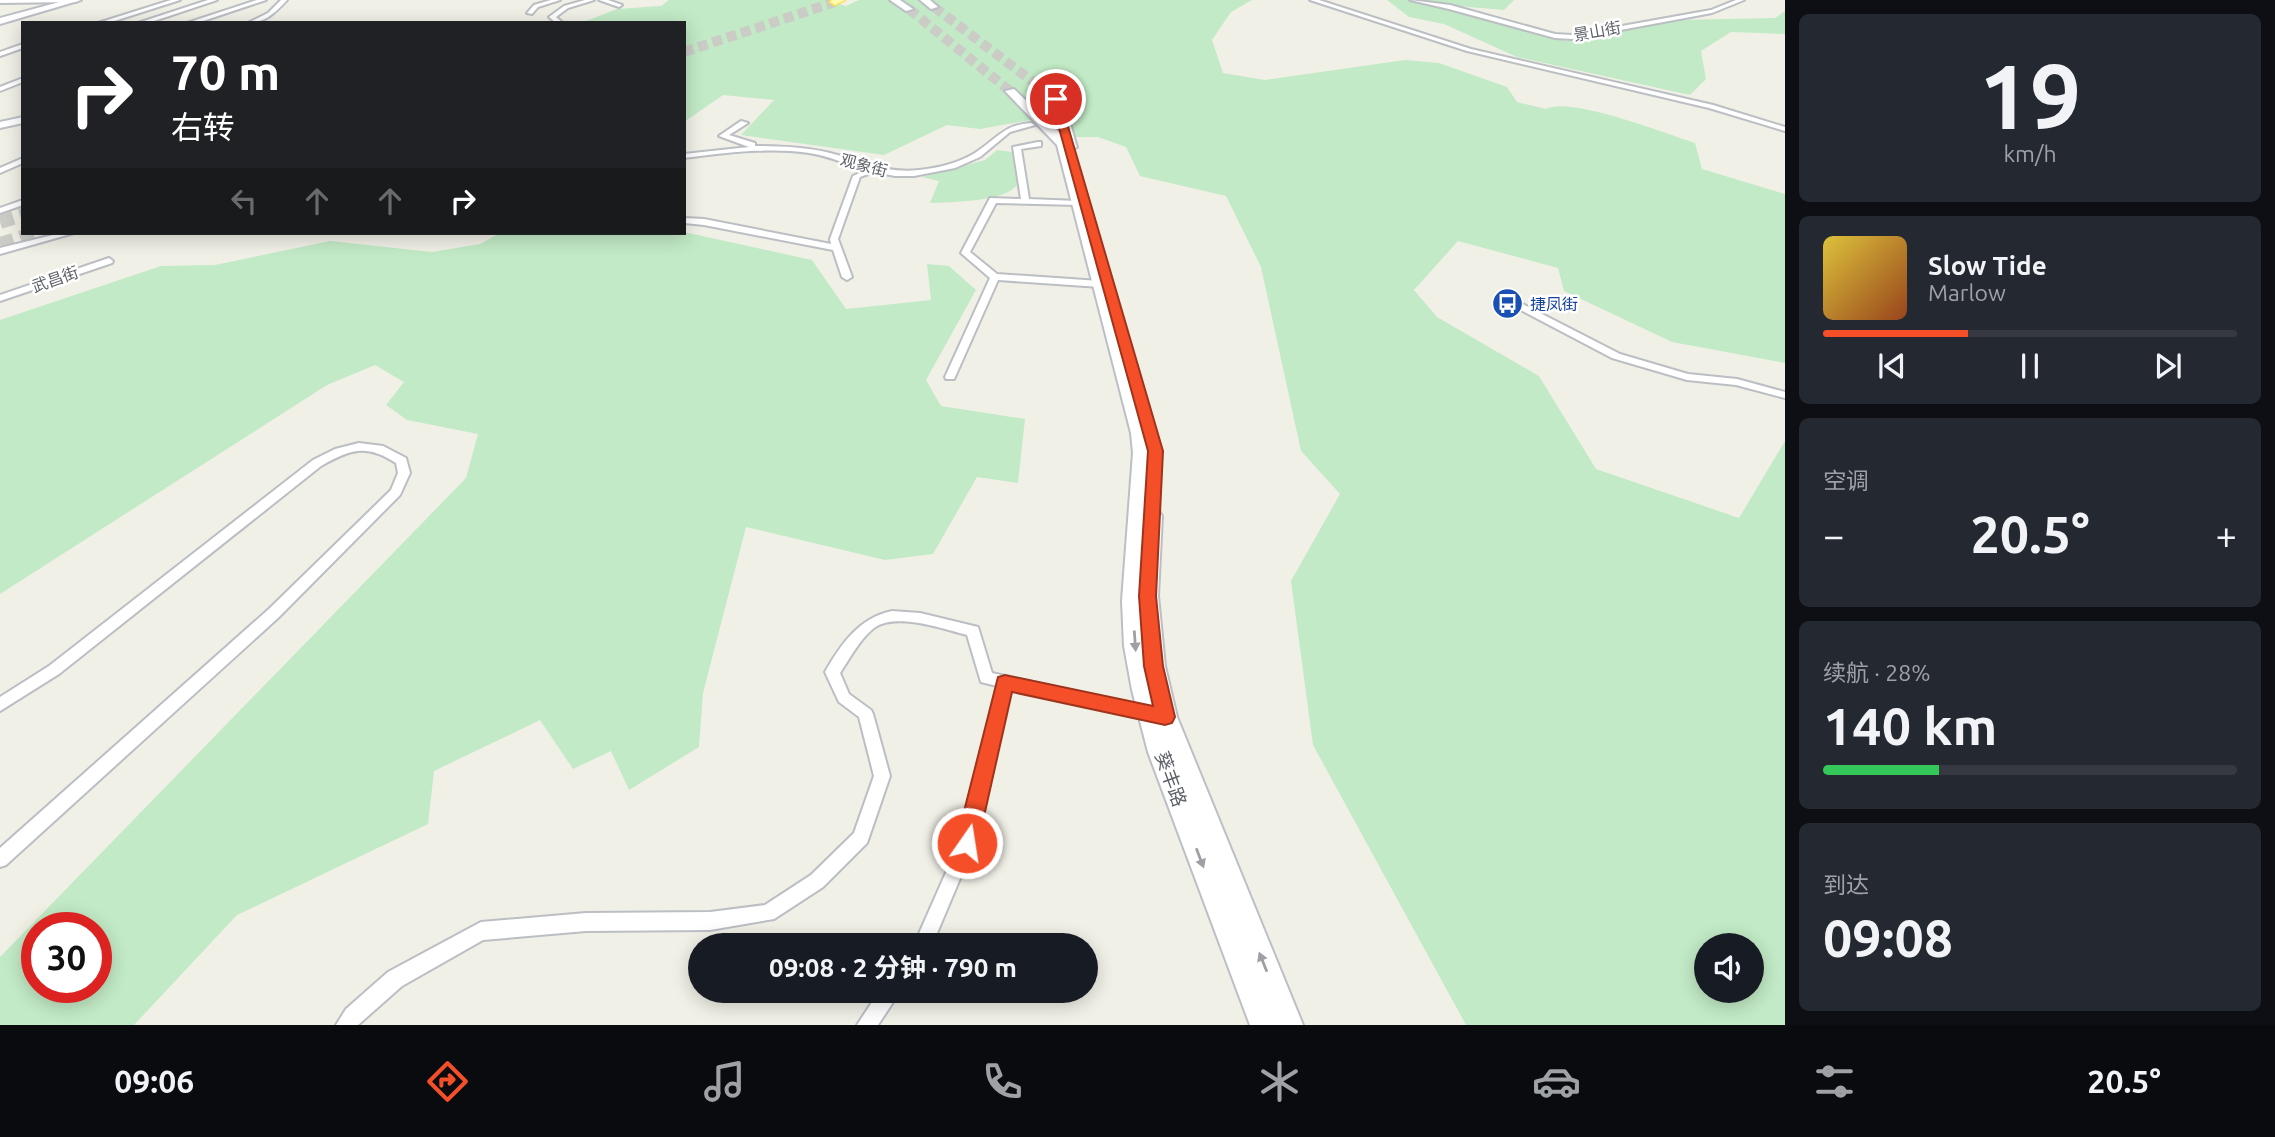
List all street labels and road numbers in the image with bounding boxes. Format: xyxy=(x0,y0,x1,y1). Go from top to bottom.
street label: 景山街 xyxy=(1572,18,1622,44)
street label: 观象街 xyxy=(838,150,890,180)
street label: 武昌街 xyxy=(29,263,81,295)
street label: 葵丰路 xyxy=(1151,748,1191,810)

